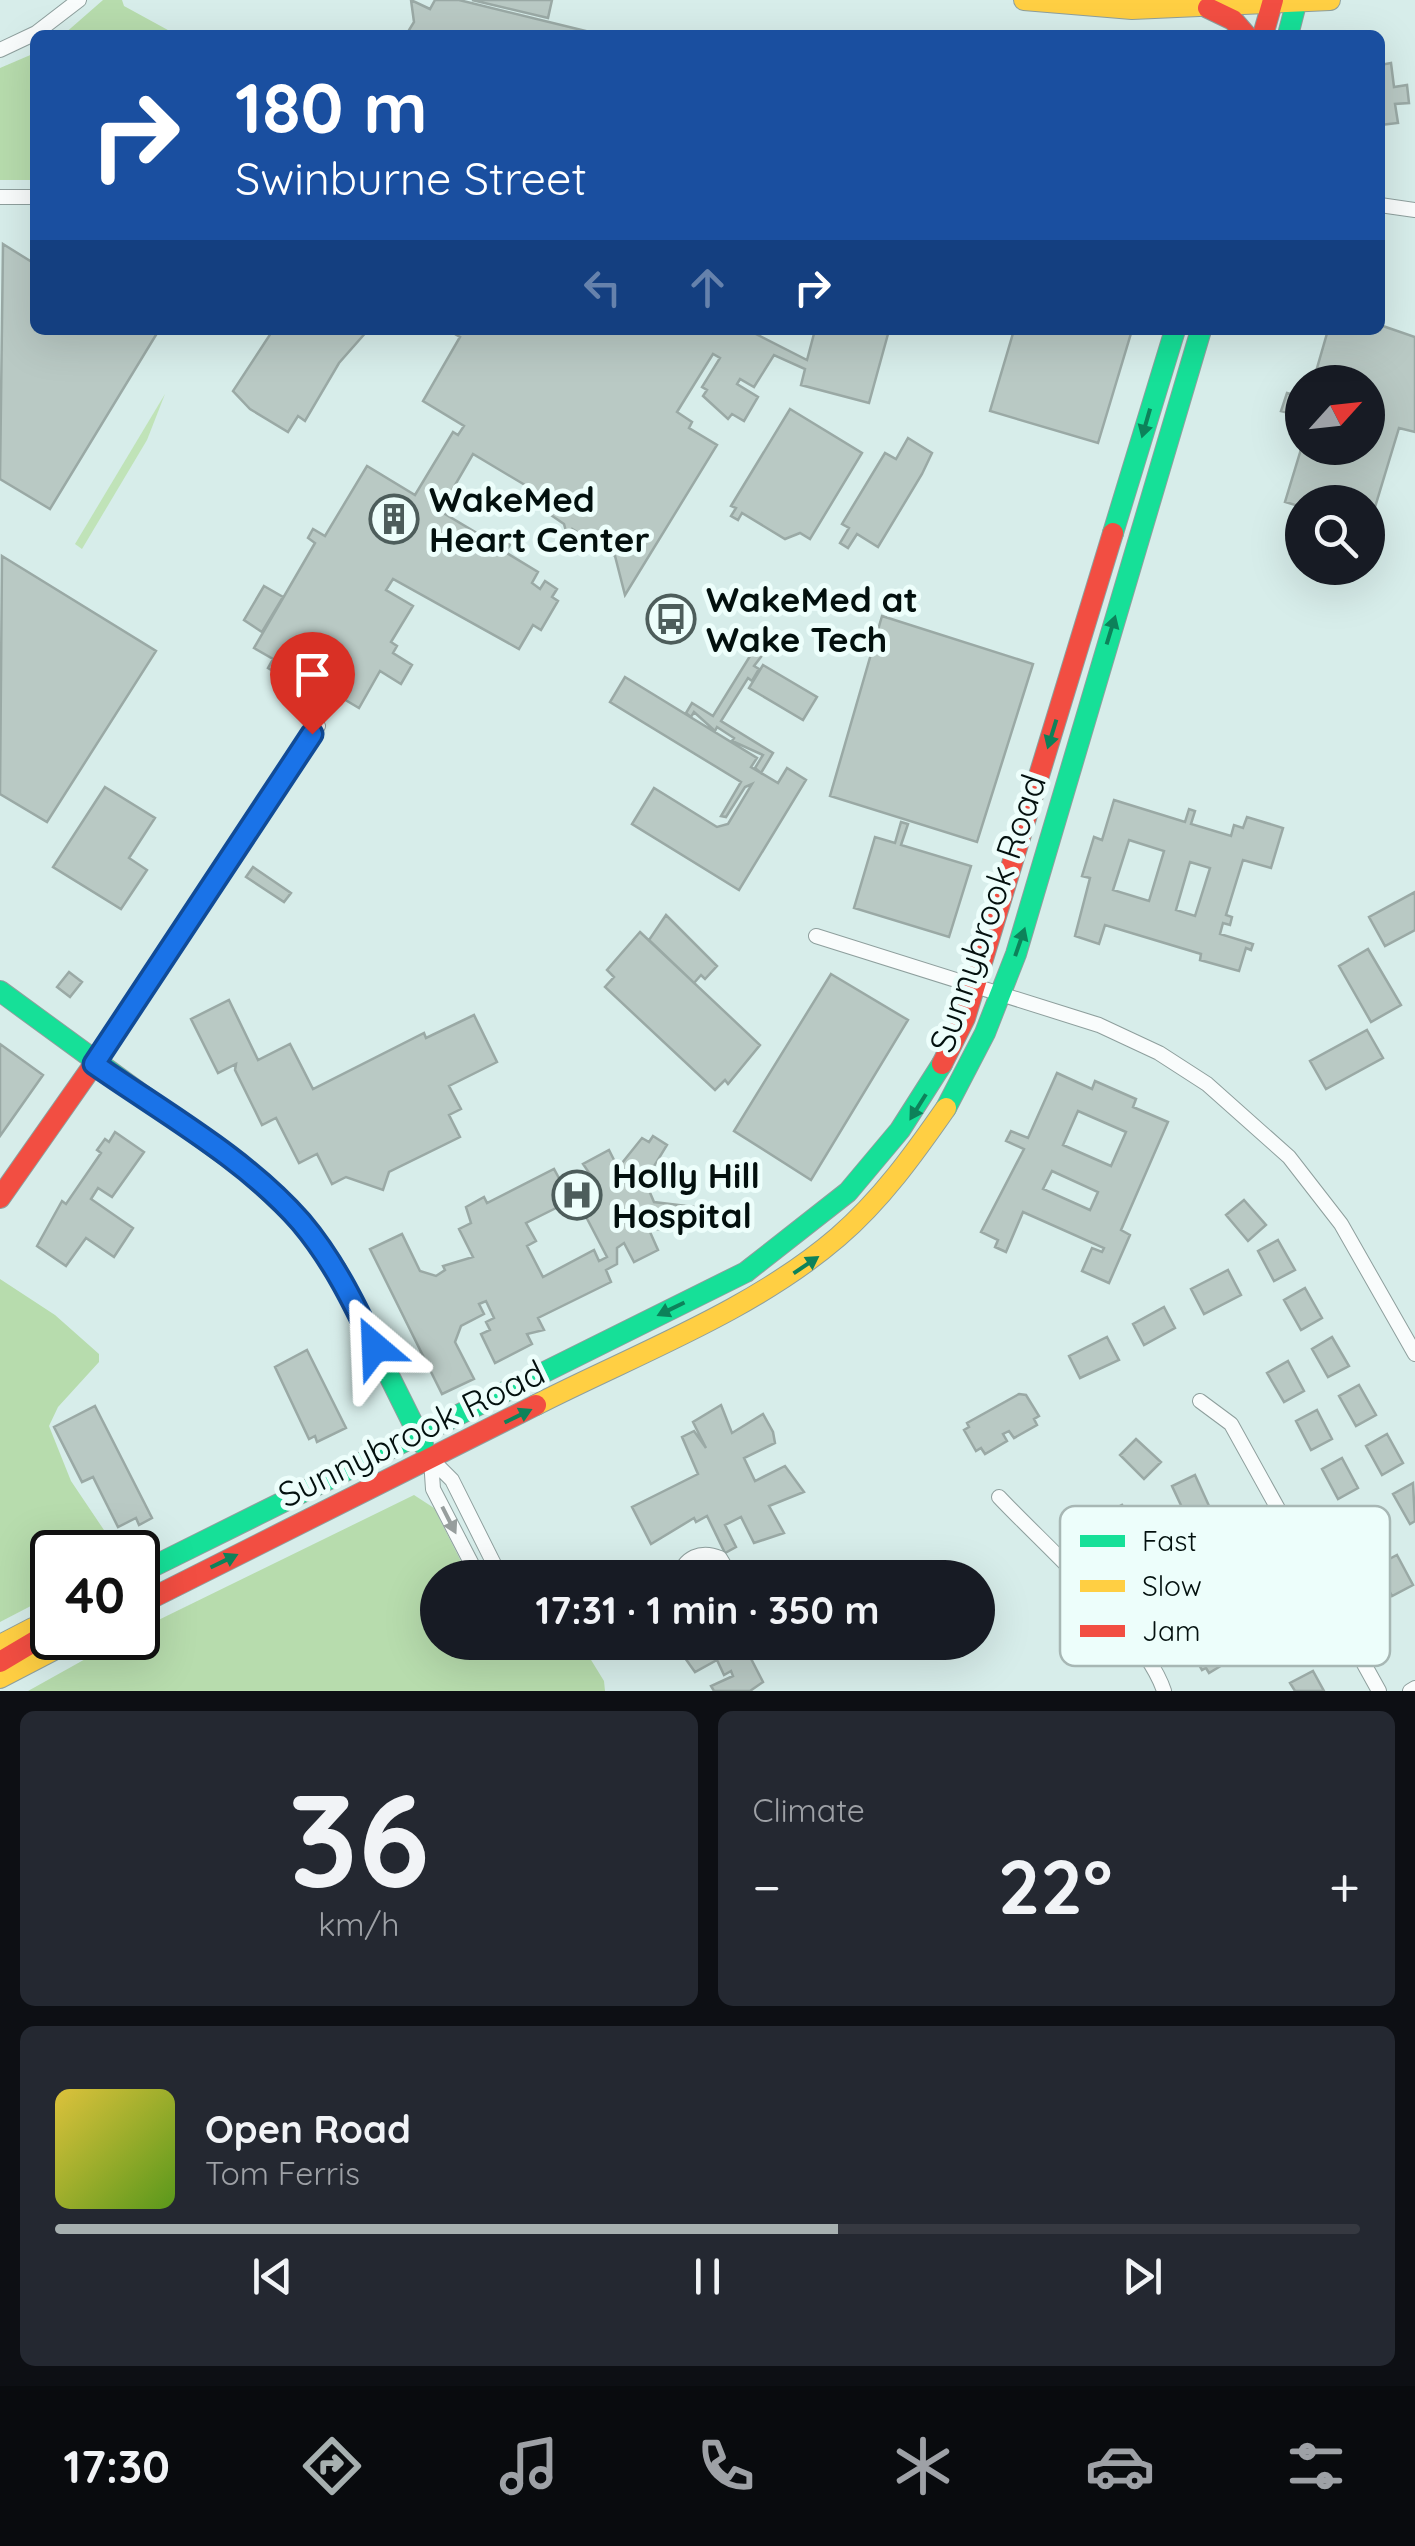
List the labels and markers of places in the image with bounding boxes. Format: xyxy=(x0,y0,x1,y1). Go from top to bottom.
place label: WakeMed Heart Center xyxy=(429,477,650,561)
building icon: WakeMed Heart Center xyxy=(368,493,420,545)
place label: WakeMed at Wake Tech xyxy=(706,577,918,661)
bus stop icon: WakeMed at Wake Tech xyxy=(645,593,697,645)
pin xyxy=(270,632,355,735)
place label: Holly Hill Hospital xyxy=(612,1153,760,1237)
hospital icon: Holly Hill Hospital xyxy=(551,1169,603,1221)

